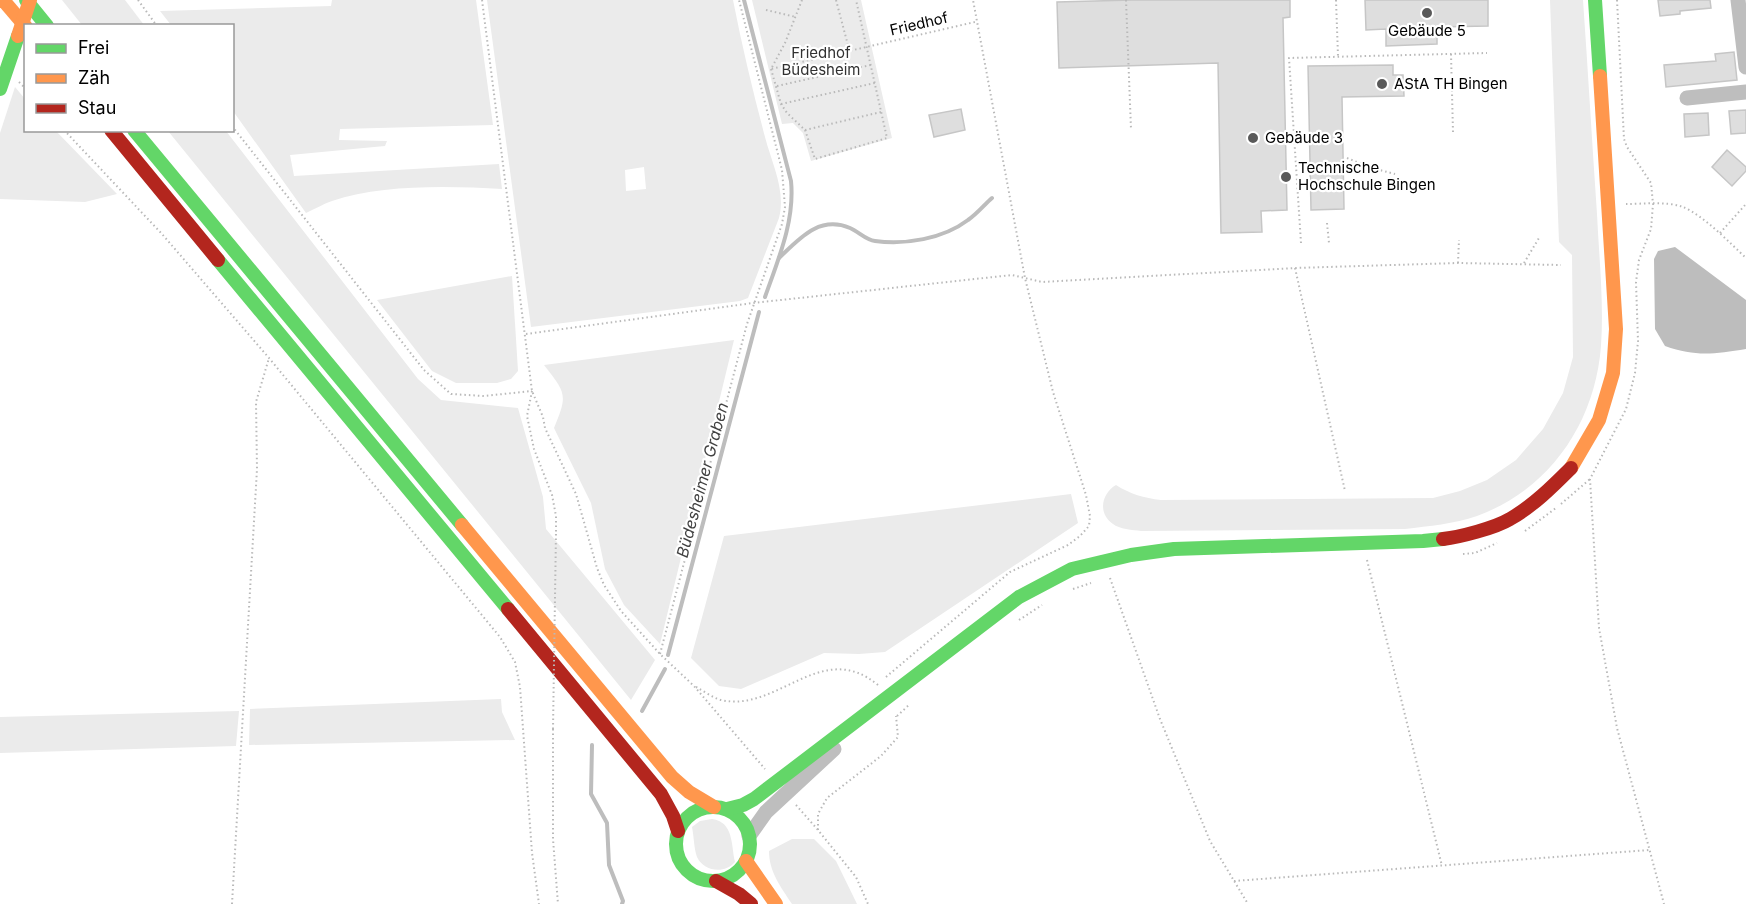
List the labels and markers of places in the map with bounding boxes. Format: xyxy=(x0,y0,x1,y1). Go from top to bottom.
marker: Gebäude 5 xyxy=(1420,6,1434,20)
place label: Gebäude 5 xyxy=(1388,21,1466,40)
place label: AStA TH Bingen xyxy=(1394,74,1508,93)
marker: AStA TH Bingen xyxy=(1375,77,1389,91)
place label: Gebäude 3 xyxy=(1265,128,1343,147)
marker: Gebäude 3 xyxy=(1246,131,1260,145)
place label: Technische Hochschule Bingen xyxy=(1298,158,1436,194)
marker: Technische Hochschule Bingen xyxy=(1279,170,1293,184)

